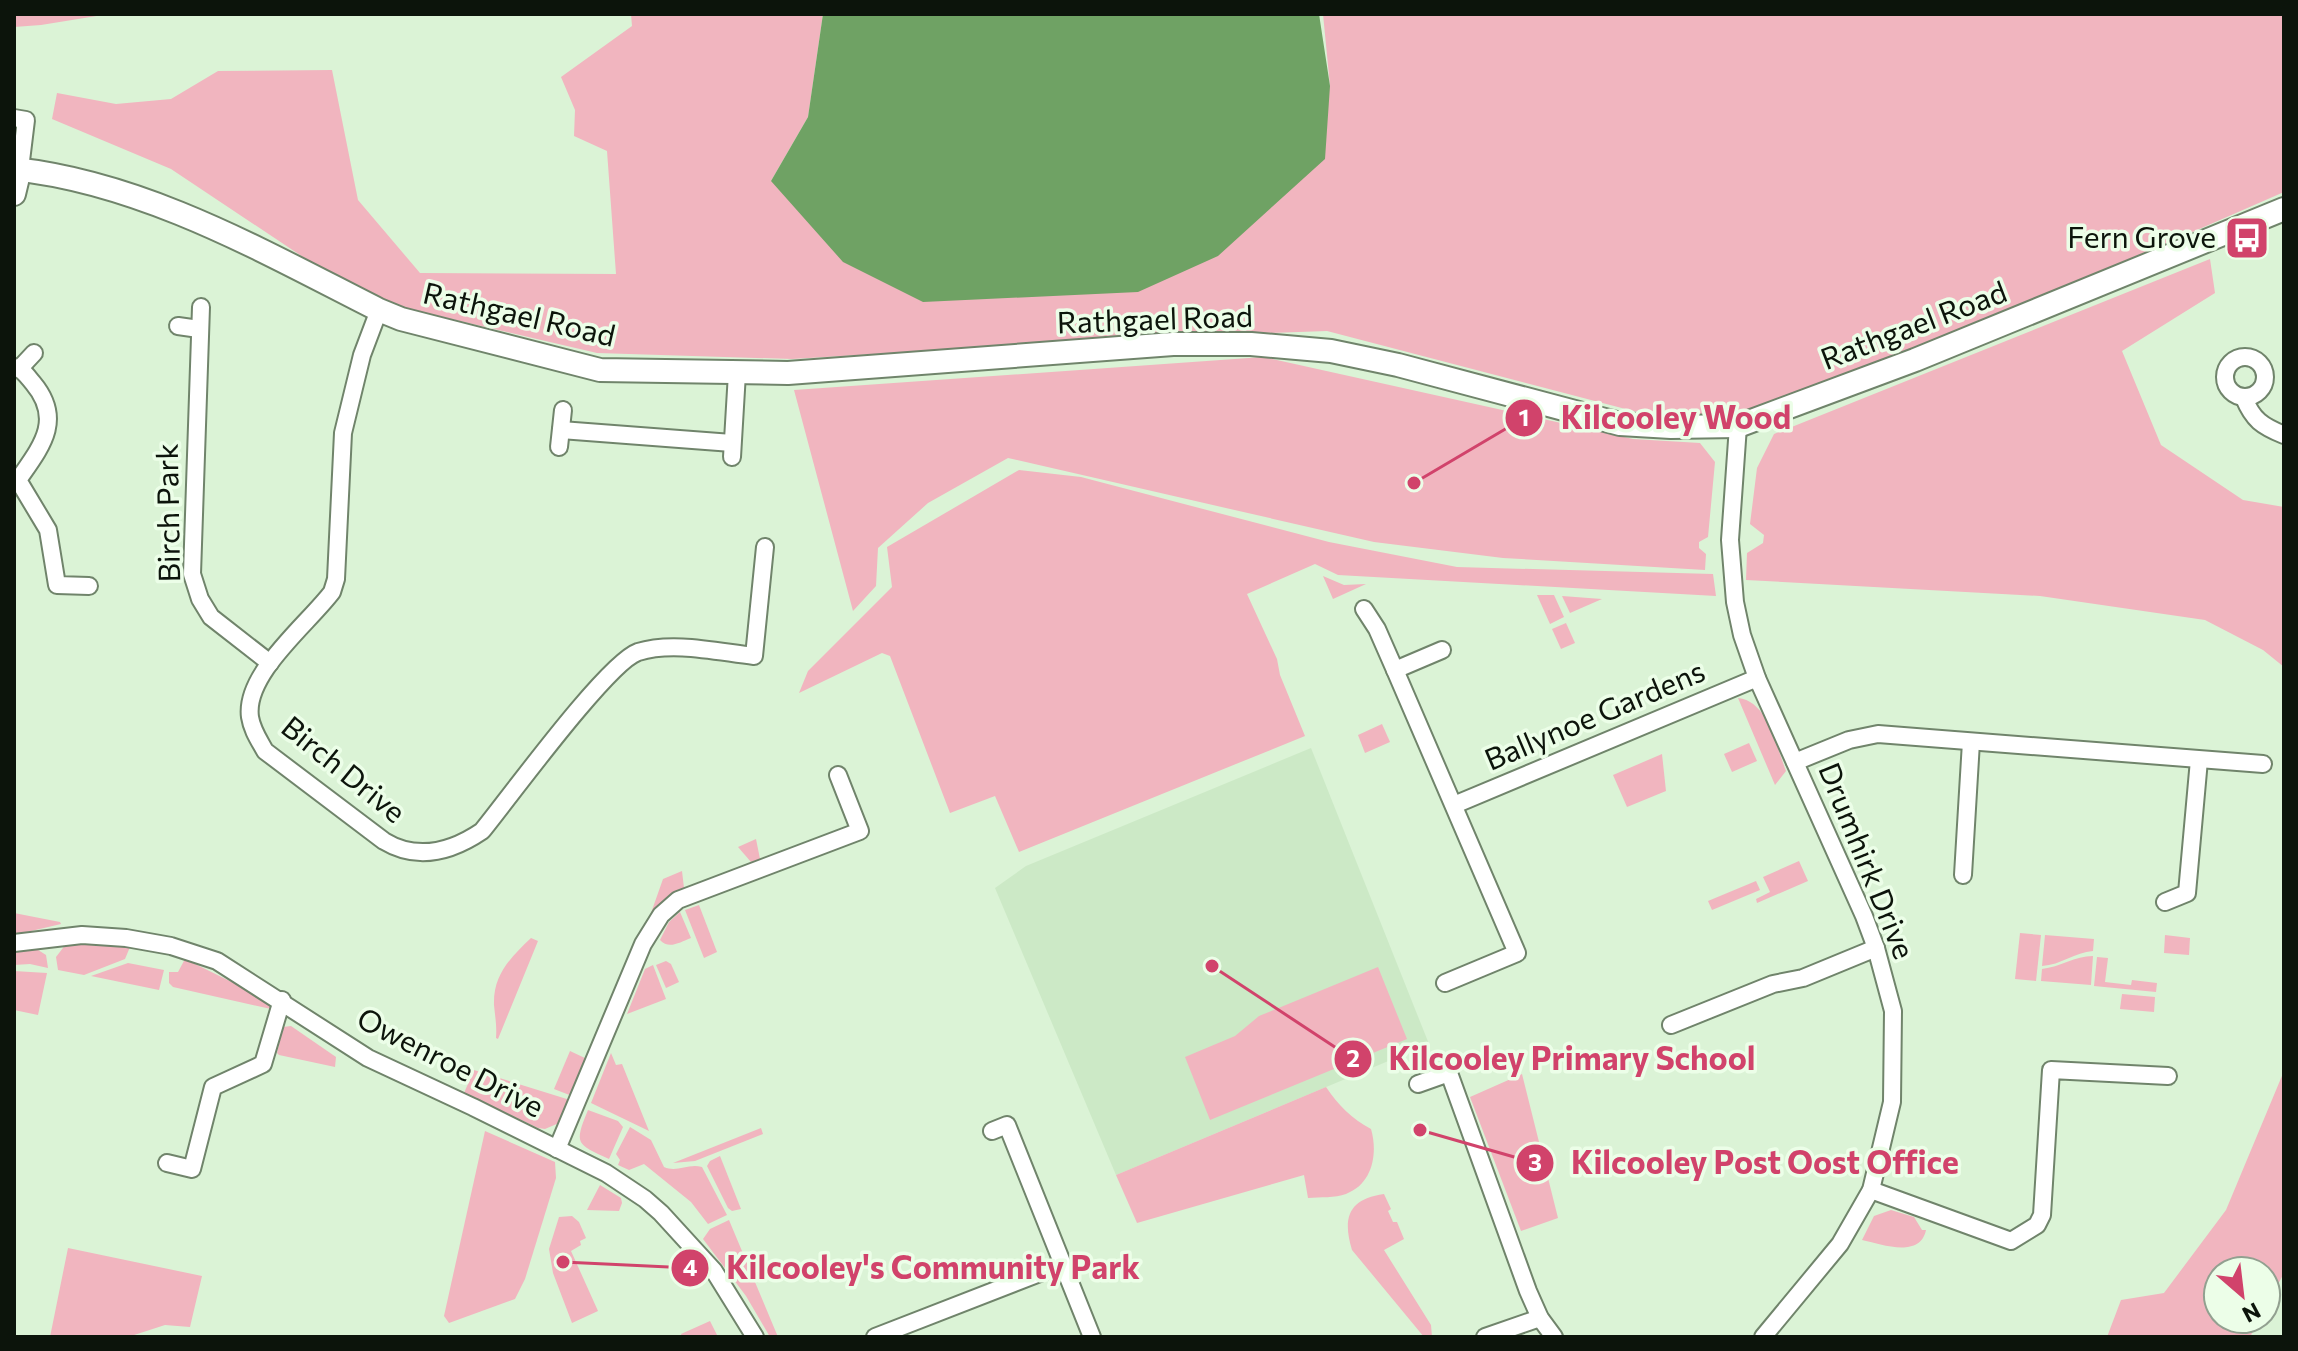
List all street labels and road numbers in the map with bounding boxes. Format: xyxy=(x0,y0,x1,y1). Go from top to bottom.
street label: Rathgael Road xyxy=(1815,271,2011,376)
street label: Rathgael Road xyxy=(420,272,619,353)
street label: Rathgael Road xyxy=(1056,296,1254,339)
street label: Birch Park xyxy=(147,443,186,583)
street label: Ballynoe Gardens xyxy=(1478,651,1710,777)
street label: Birch Drive xyxy=(275,707,414,829)
street label: Drumhirk Drive xyxy=(1812,757,1925,964)
street label: Owenroe Drive xyxy=(352,998,551,1124)

